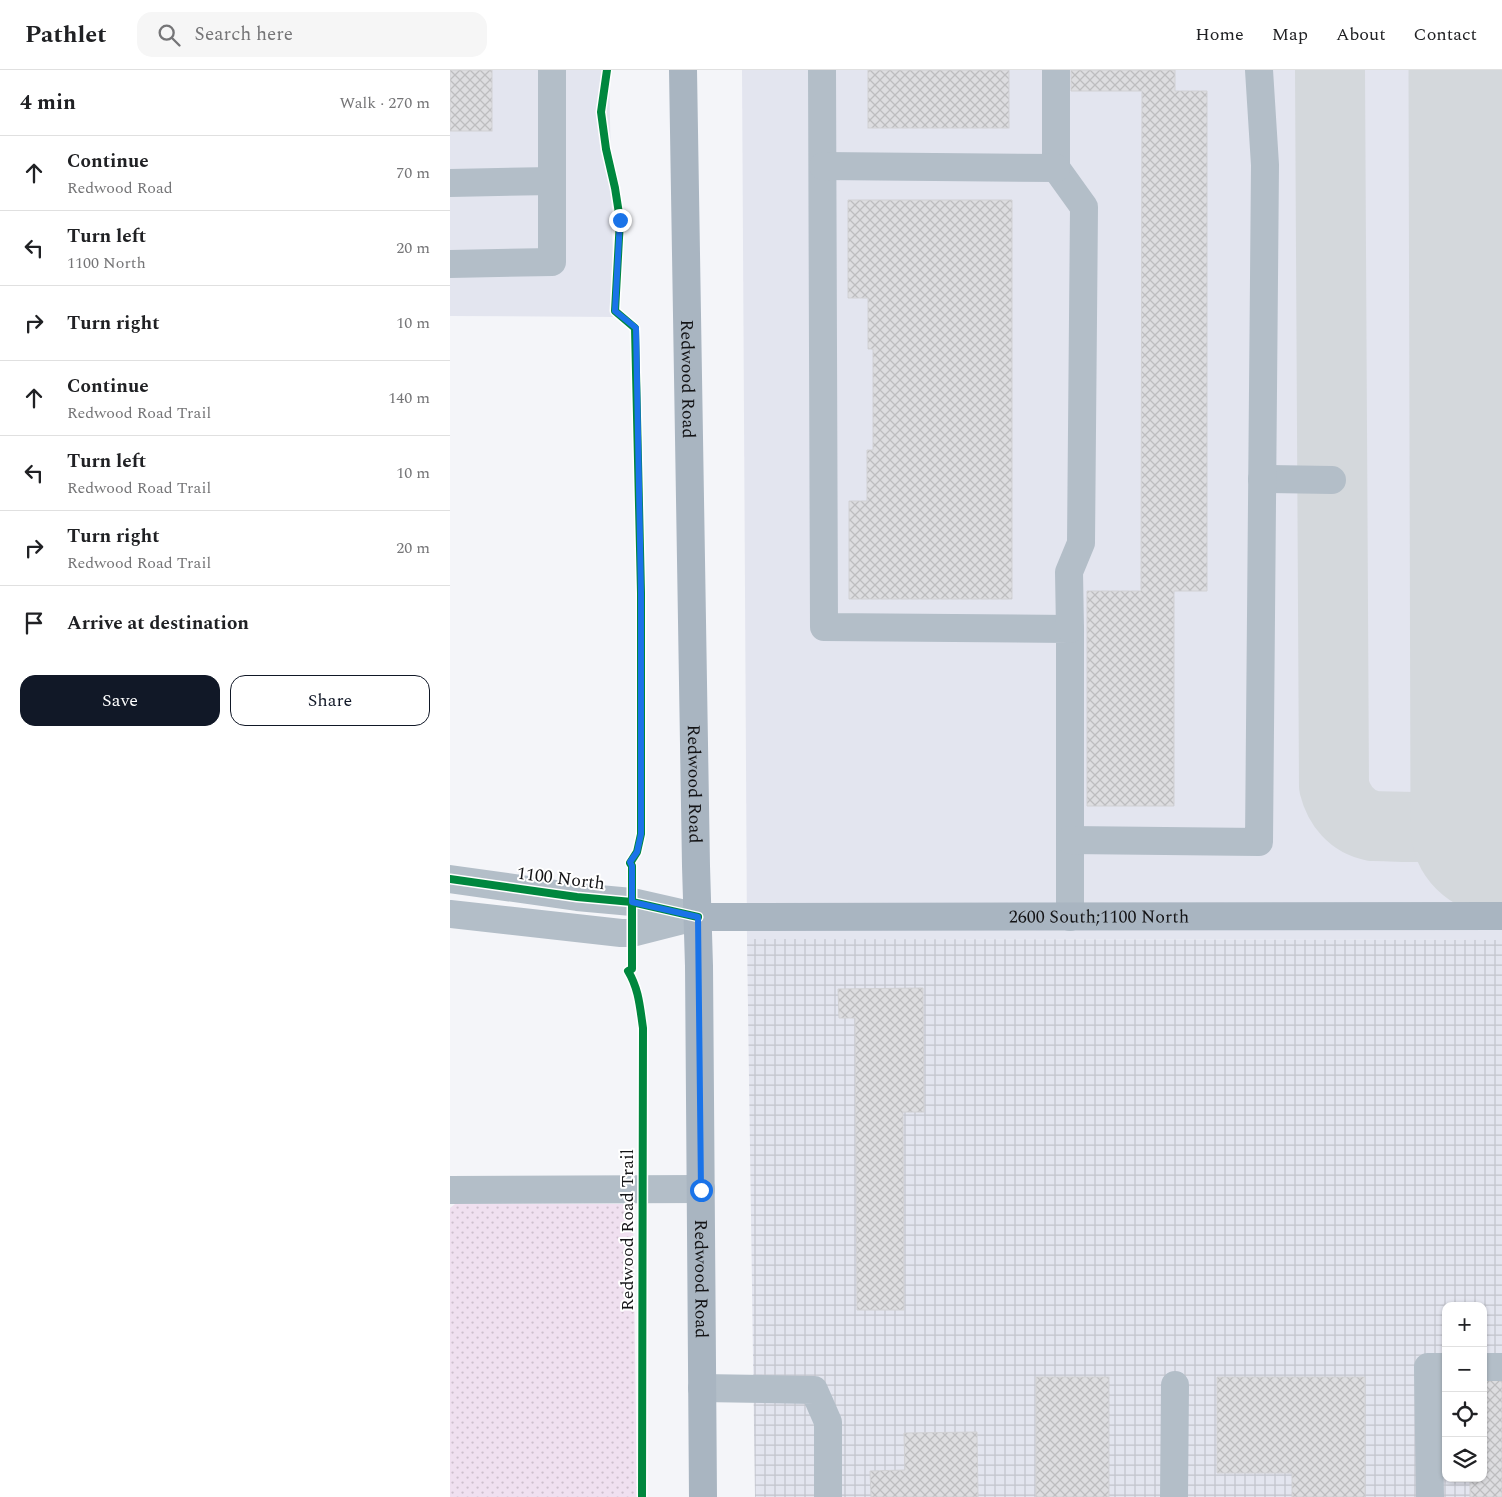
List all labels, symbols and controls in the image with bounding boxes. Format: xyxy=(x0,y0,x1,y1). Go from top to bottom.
search box xyxy=(137,12,487,57)
text: Pathlet xyxy=(25,17,107,53)
text: Search here xyxy=(195,20,293,49)
icon: search xyxy=(155,21,183,49)
text: Home xyxy=(1195,21,1244,48)
text: Map xyxy=(1272,21,1308,48)
text: About xyxy=(1336,21,1386,48)
text: Contact xyxy=(1414,21,1477,48)
text: 4 min xyxy=(20,87,76,119)
text: Walk · 270 m xyxy=(339,91,430,115)
text: Continue xyxy=(67,147,149,176)
icon: ahead xyxy=(20,159,48,187)
text: 70 m xyxy=(396,161,430,185)
text: Redwood Road xyxy=(67,176,173,200)
route end xyxy=(609,209,632,232)
text: Turn left xyxy=(67,222,146,251)
icon: left xyxy=(20,234,48,262)
text: 20 m xyxy=(396,236,430,260)
text: 1100 North xyxy=(67,251,146,275)
icon: right xyxy=(20,309,48,337)
text: Turn right xyxy=(67,309,160,338)
text: 10 m xyxy=(396,311,430,335)
street label: Redwood Road xyxy=(673,319,702,439)
text: Continue xyxy=(67,372,149,401)
icon: ahead xyxy=(20,384,48,412)
text: 140 m xyxy=(388,386,430,410)
text: Redwood Road Trail xyxy=(67,401,211,425)
text: Turn left xyxy=(67,447,146,476)
icon: left xyxy=(20,459,48,487)
text: 10 m xyxy=(396,461,430,485)
text: Redwood Road Trail xyxy=(67,476,211,500)
text: Turn right xyxy=(67,522,160,551)
icon: right xyxy=(20,534,48,562)
text: 20 m xyxy=(396,536,430,560)
text: Redwood Road Trail xyxy=(67,551,211,575)
icon: arrive xyxy=(20,609,48,637)
text: Arrive at destination xyxy=(67,609,249,638)
button: Save xyxy=(20,675,220,726)
button: Share xyxy=(230,675,430,726)
street label: Redwood Road xyxy=(680,724,709,844)
street label: 1100 North xyxy=(515,860,607,897)
street label: 2600 South;1100 North xyxy=(1009,903,1189,931)
street label: Redwood Road Trail xyxy=(614,1149,641,1311)
route start xyxy=(690,1179,713,1202)
street label: Redwood Road xyxy=(687,1219,715,1338)
map controls xyxy=(1442,1302,1487,1482)
button: + xyxy=(1442,1302,1487,1347)
button: − xyxy=(1442,1347,1487,1392)
button: locate xyxy=(1442,1392,1487,1437)
button: layers xyxy=(1442,1437,1487,1482)

